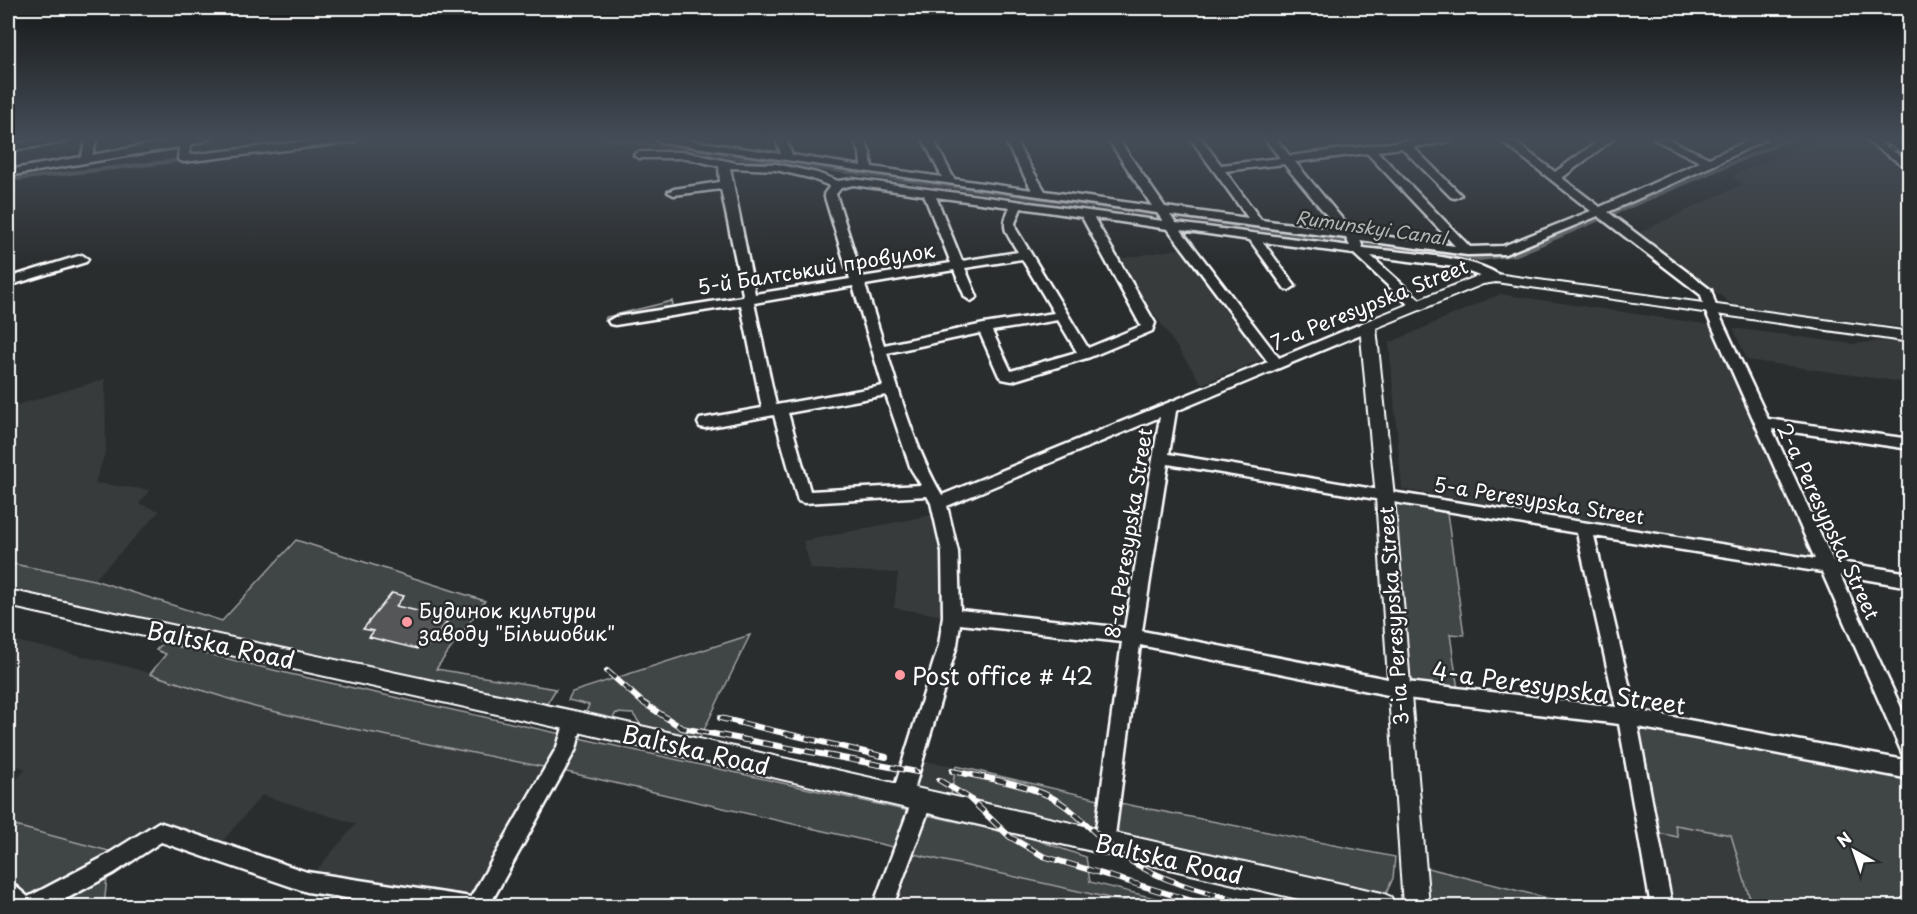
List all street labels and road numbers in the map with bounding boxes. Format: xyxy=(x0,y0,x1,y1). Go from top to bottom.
street label: 5-й Балтський провулок xyxy=(695,234,937,302)
street label: 7-a Peresypska Street xyxy=(1266,251,1472,357)
street label: 2-a Peresypska Street xyxy=(1770,418,1888,624)
street label: 8-a Peresypska Street xyxy=(1097,426,1159,640)
street label: 5-a Peresypska Street xyxy=(1432,469,1646,531)
street label: 3-ia Peresypska Street xyxy=(1370,506,1416,726)
street label: Baltska Road xyxy=(144,611,298,677)
street label: 4-a Peresypska Street xyxy=(1430,651,1688,723)
street label: Baltska Road xyxy=(619,715,773,783)
street label: Baltska Road xyxy=(1092,824,1246,892)

